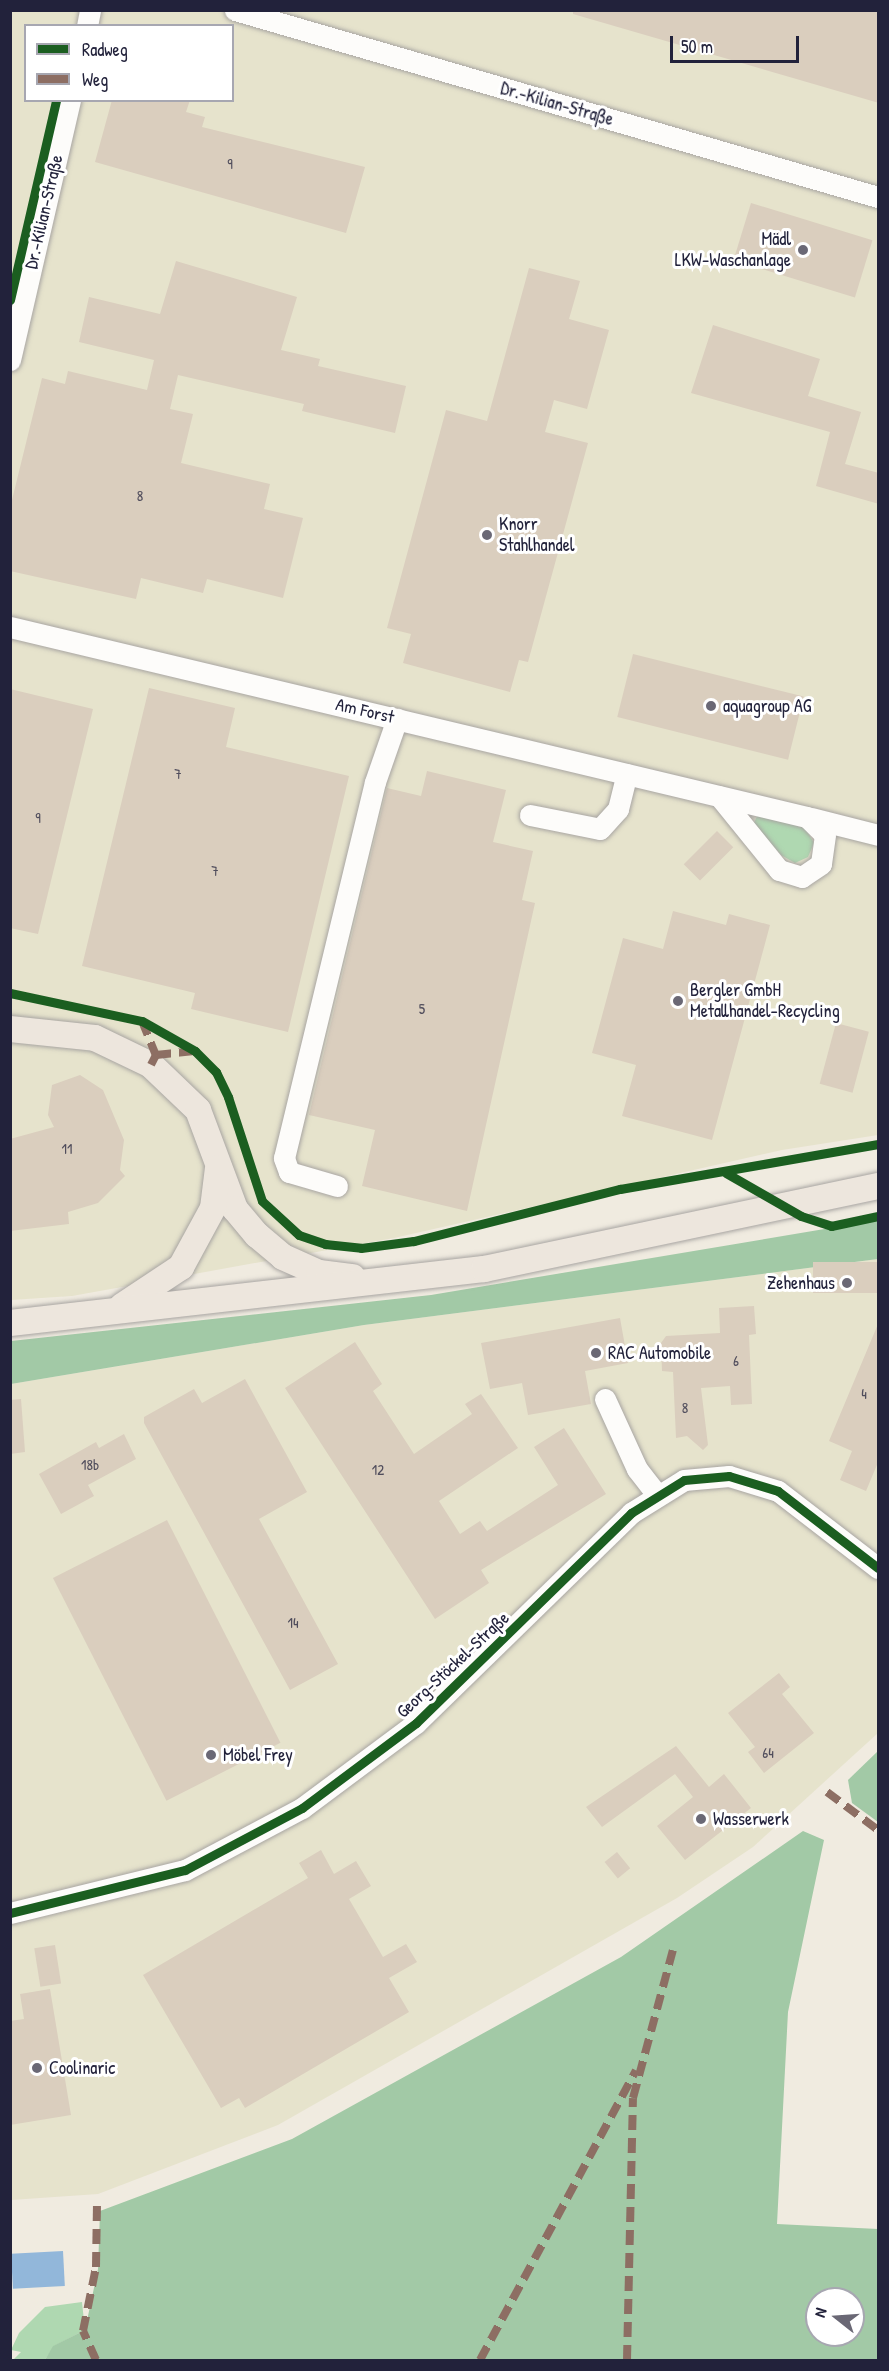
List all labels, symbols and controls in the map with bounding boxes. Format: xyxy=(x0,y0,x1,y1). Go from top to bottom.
legend xyxy=(24,24,234,102)
scale bar xyxy=(673,24,802,62)
text: 50 m xyxy=(681,34,713,59)
text: Radweg xyxy=(82,37,128,62)
text: Weg xyxy=(82,67,108,92)
street label: Dr.-Kilian-Straße xyxy=(498,78,616,130)
street label: Dr.-Kilian-Straße xyxy=(20,153,68,271)
house number: 9 xyxy=(227,155,233,173)
place label: Mädl LKW-Waschanlage xyxy=(675,229,791,272)
marker: Mädl LKW-Waschanlage xyxy=(796,243,810,257)
house number: 8 xyxy=(137,487,143,505)
place label: Knorr Stahlhandel xyxy=(499,514,575,556)
marker: Knorr Stahlhandel xyxy=(480,528,494,542)
street label: Am Forst xyxy=(334,694,396,728)
place label: aquagroup AG xyxy=(723,695,811,717)
marker: aquagroup AG xyxy=(704,699,718,713)
house number: 7 xyxy=(174,765,182,783)
house number: 9 xyxy=(35,809,41,827)
house number: 7 xyxy=(211,862,219,880)
place label: Bergler GmbH Metallhandel-Recycling xyxy=(690,980,840,1022)
marker: Bergler GmbH Metallhandel-Recycling xyxy=(671,994,685,1008)
house number: 5 xyxy=(419,1000,425,1018)
house number: 11 xyxy=(62,1140,72,1158)
place label: Zehenhaus xyxy=(767,1272,835,1294)
marker: Zehenhaus xyxy=(840,1276,854,1290)
place label: RAC Automobile xyxy=(608,1342,711,1364)
marker: RAC Automobile xyxy=(589,1346,603,1360)
house number: 6 xyxy=(733,1352,739,1370)
house number: 4 xyxy=(861,1385,867,1403)
house number: 8 xyxy=(682,1399,688,1417)
house number: 18b xyxy=(81,1456,99,1474)
house number: 12 xyxy=(372,1461,384,1479)
street label: Georg-Stöckel-Straße xyxy=(392,1607,514,1723)
house number: 14 xyxy=(287,1614,299,1632)
place label: Möbel Frey xyxy=(223,1744,293,1766)
house number: 64 xyxy=(762,1744,774,1762)
marker: Möbel Frey xyxy=(204,1748,218,1762)
place label: Wasserwerk xyxy=(713,1808,789,1830)
marker: Wasserwerk xyxy=(694,1812,708,1826)
place label: Coolinaric xyxy=(49,2057,115,2079)
marker: Coolinaric xyxy=(30,2061,44,2075)
north arrow xyxy=(805,2287,865,2347)
text: N xyxy=(808,2305,831,2320)

